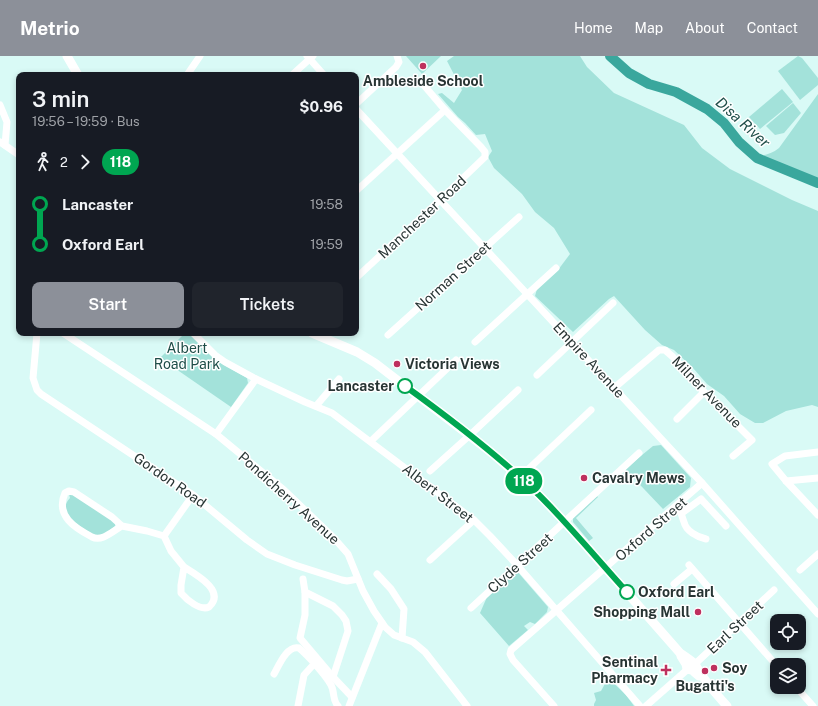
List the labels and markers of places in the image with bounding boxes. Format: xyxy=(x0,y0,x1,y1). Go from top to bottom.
marker: Ambleside School xyxy=(418,61,428,71)
place label: Ambleside School xyxy=(363,73,484,89)
place label: Victoria Views xyxy=(405,356,500,372)
marker: Victoria Views xyxy=(392,359,402,369)
place label: Lancaster xyxy=(328,378,394,394)
marker: Lancaster xyxy=(397,378,413,394)
place label: Cavalry Mews xyxy=(592,470,685,486)
marker: Cavalry Mews xyxy=(579,473,589,483)
marker: Oxford Earl xyxy=(619,584,635,600)
place label: Oxford Earl xyxy=(638,584,715,600)
place label: Shopping Mall xyxy=(593,604,690,620)
marker: Shopping Mall xyxy=(693,607,703,617)
place label: Sentinal Pharmacy xyxy=(591,654,658,686)
place label: Soy xyxy=(722,660,747,676)
marker: Soy xyxy=(709,663,719,673)
marker: Sentinal Pharmacy xyxy=(661,665,671,675)
marker: Bugatti's xyxy=(700,666,710,676)
place label: Bugatti's xyxy=(675,678,735,694)

